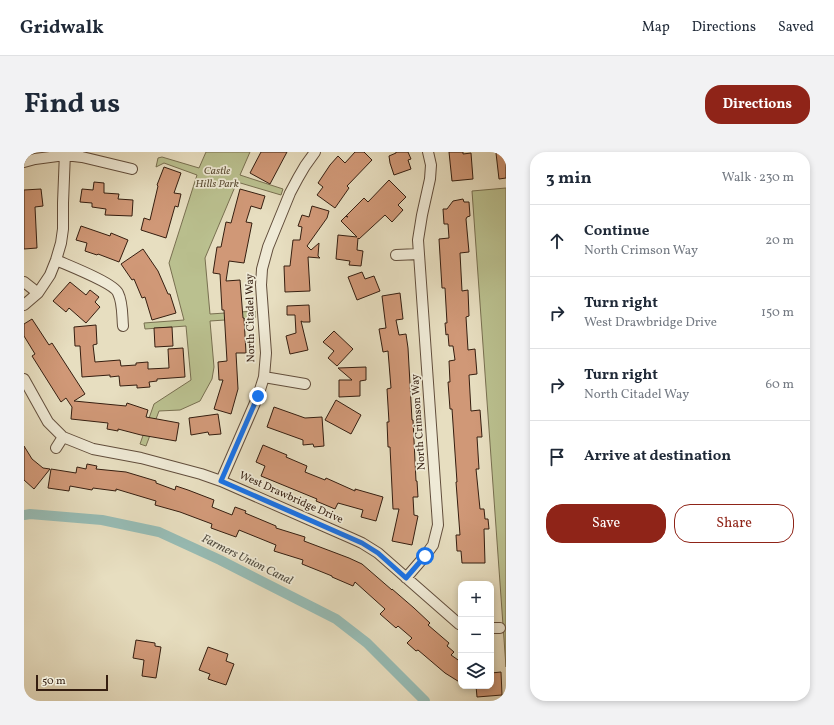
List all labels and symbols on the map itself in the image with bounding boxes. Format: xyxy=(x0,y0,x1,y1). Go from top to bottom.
park label: Castle Hills Park xyxy=(195,164,239,192)
street label: North Citadel Way xyxy=(243,273,259,363)
street label: North Crimson Way xyxy=(408,373,430,471)
route end xyxy=(249,387,267,405)
street label: West Drawbridge Drive xyxy=(237,468,345,528)
water label: Farmers Union Canal xyxy=(199,531,295,589)
route start xyxy=(416,547,434,565)
scale bar xyxy=(36,673,108,692)

